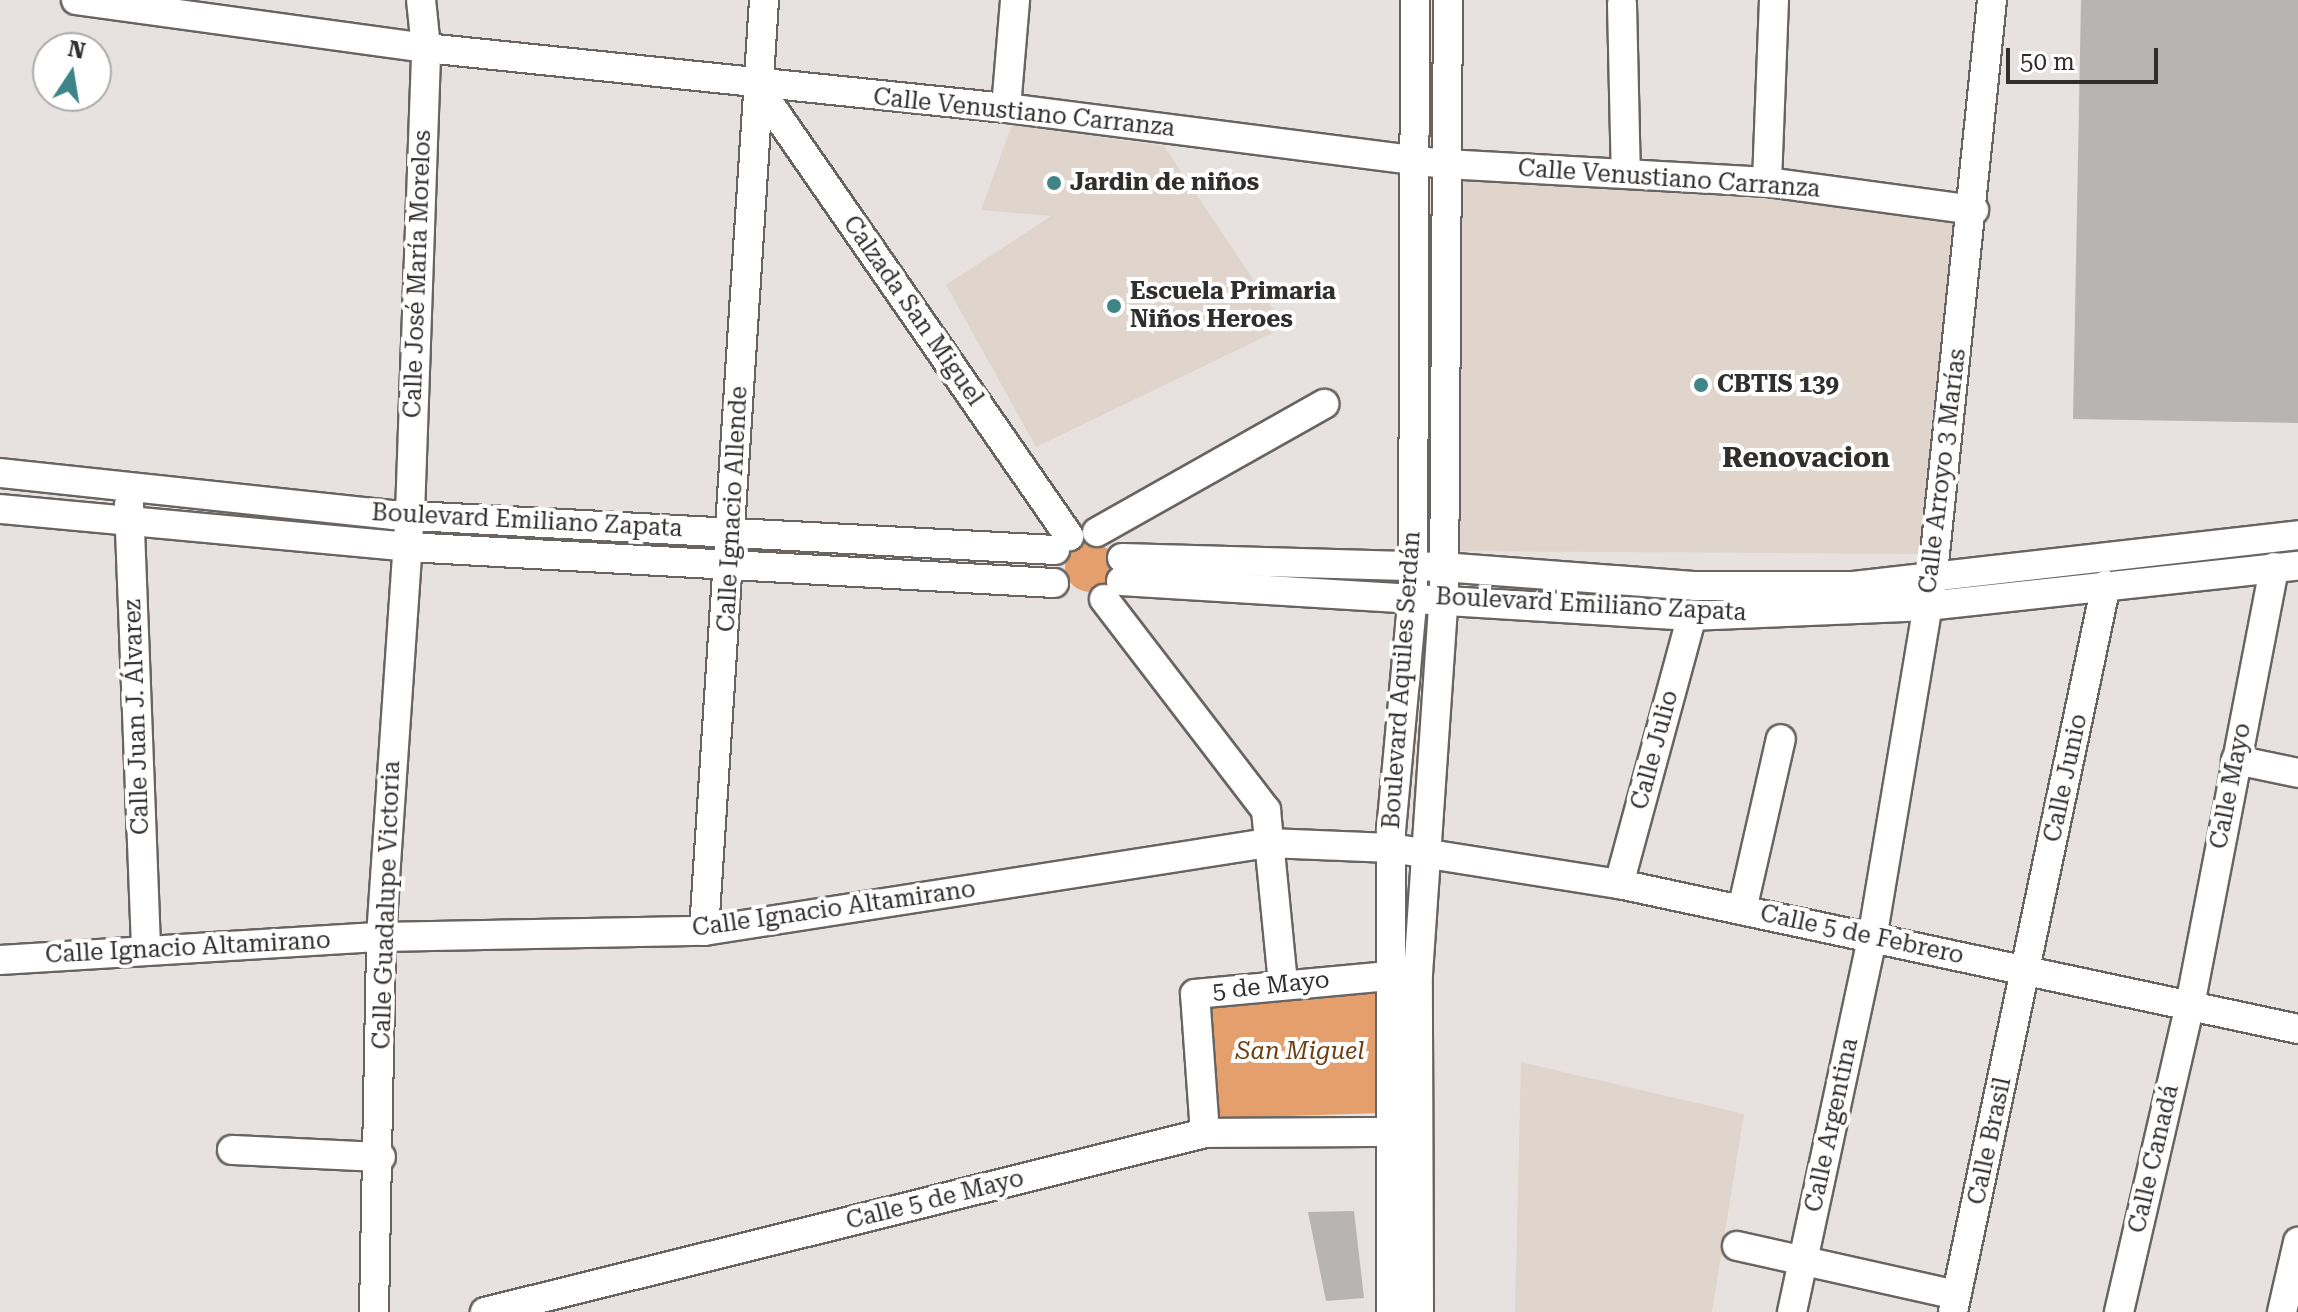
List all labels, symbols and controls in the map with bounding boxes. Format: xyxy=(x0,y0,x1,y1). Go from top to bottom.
north arrow xyxy=(32,32,112,112)
scale bar xyxy=(2010,32,2162,82)
text: N xyxy=(66,36,88,64)
text: 50 m xyxy=(2020,48,2075,76)
street label: Calle Venustiano Carranza xyxy=(872,83,1176,143)
street label: Calle José María Morelos xyxy=(399,129,437,419)
street label: Calle Venustiano Carranza xyxy=(1517,154,1821,204)
place label: Jardin de niños xyxy=(1070,169,1259,197)
marker: Jardin de niños xyxy=(1045,174,1063,192)
street label: Calzada San Miguel xyxy=(837,210,989,412)
place label: Escuela Primaria Niños Heroes xyxy=(1130,278,1336,334)
marker: Escuela Primaria Niños Heroes xyxy=(1105,297,1123,315)
street label: Calle Arroyo 3 Marías xyxy=(1914,347,1972,595)
place label: CBTIS 139 xyxy=(1717,371,1839,399)
marker: CBTIS 139 xyxy=(1692,376,1710,394)
street label: Calle Ignacio Allende xyxy=(712,385,754,633)
district label: Renovacion xyxy=(1722,441,1890,475)
street label: Boulevard Emiliano Zapata xyxy=(371,498,683,544)
street label: Boulevard Aquiles Serdán xyxy=(1377,530,1427,830)
street label: Boulevard Emiliano Zapata xyxy=(1435,582,1747,628)
street label: Calle Juan J. Álvarez xyxy=(118,599,156,835)
street label: Calle Julio xyxy=(1625,687,1685,813)
street label: Calle Junio xyxy=(2038,711,2094,845)
street label: Calle Mayo xyxy=(2205,721,2257,851)
street label: Calle Guadalupe Victoria xyxy=(368,760,406,1050)
street label: Calle Ignacio Altamirano xyxy=(690,875,978,943)
street label: Calle 5 de Febrero xyxy=(1758,899,1966,971)
street label: Calle Ignacio Altamirano xyxy=(45,926,331,970)
street label: 5 de Mayo xyxy=(1211,966,1331,1006)
street label: Calle Argentina xyxy=(1799,1035,1865,1215)
park label: San Miguel xyxy=(1236,1038,1364,1066)
street label: Calle Brasil xyxy=(1962,1075,2018,1207)
street label: Calle Canadá xyxy=(2123,1082,2185,1236)
street label: Calle 5 de Mayo xyxy=(843,1164,1027,1236)

